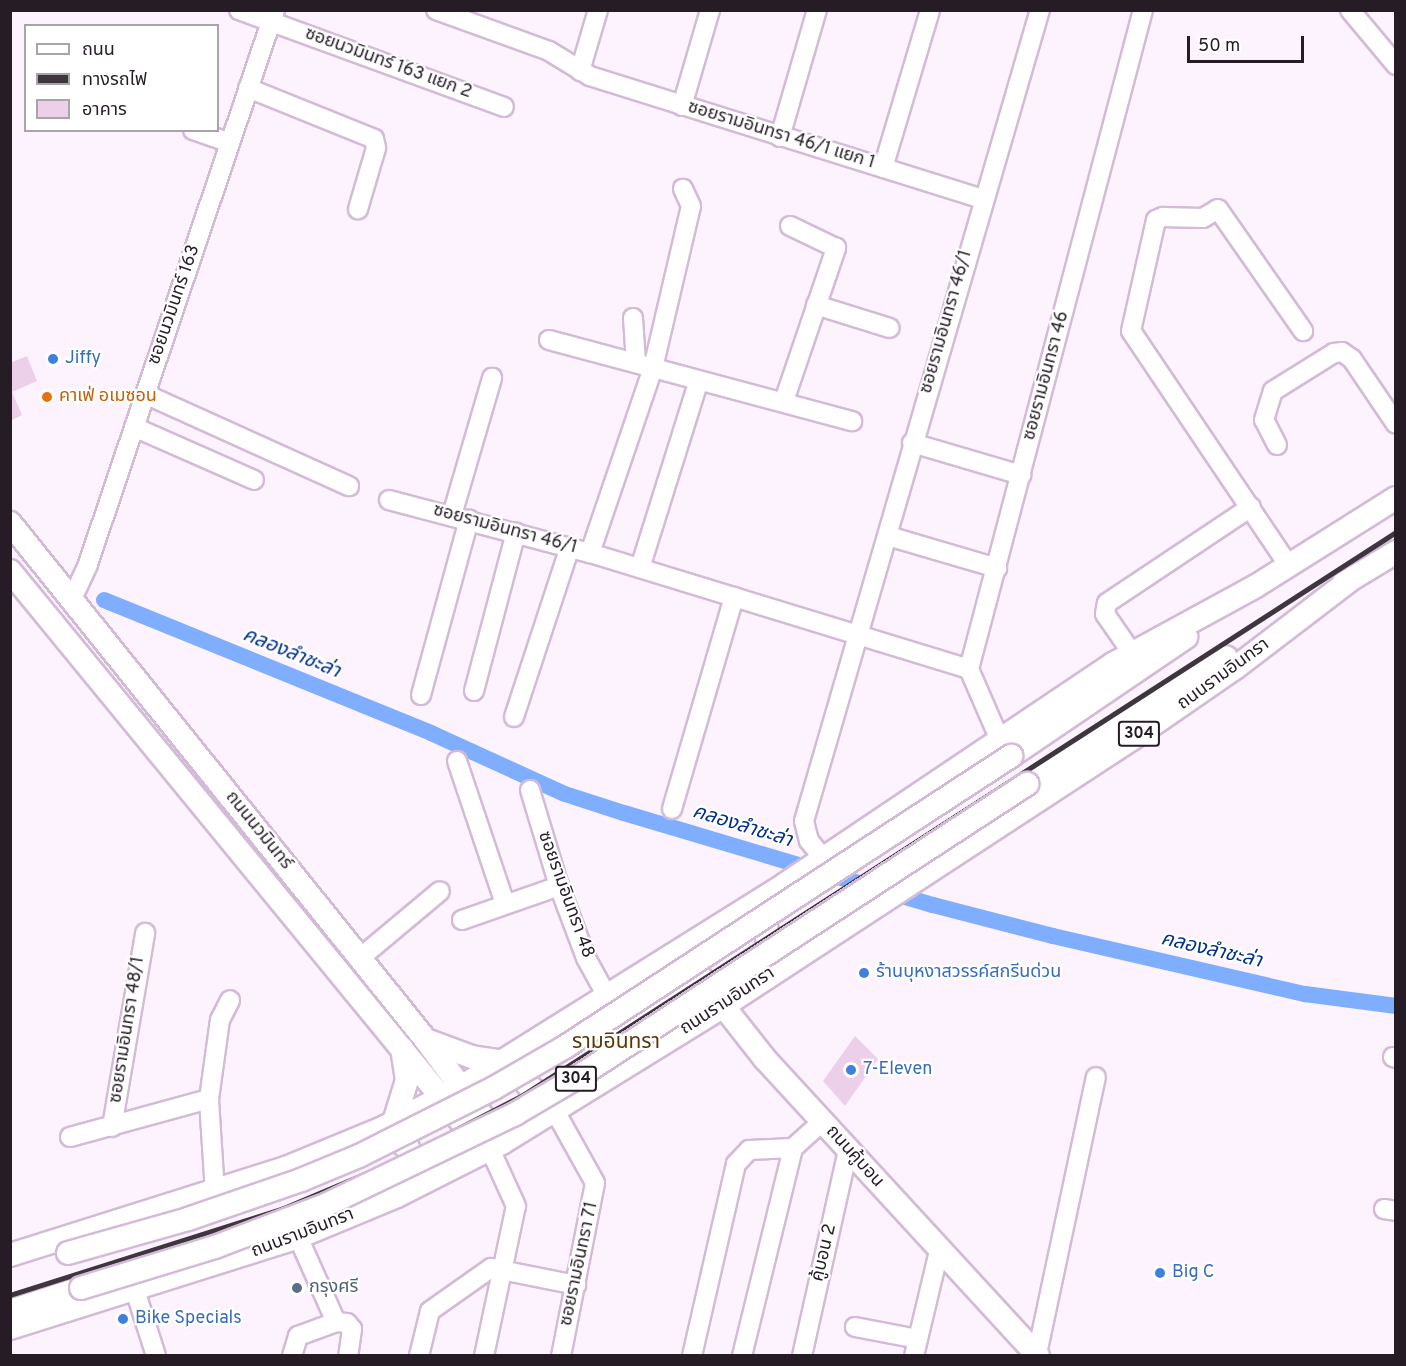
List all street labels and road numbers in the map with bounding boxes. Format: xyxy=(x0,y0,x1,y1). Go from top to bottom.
street label: ซอยนวมินทร์ 163 แยก 2 xyxy=(302,24,474,104)
street label: ซอยรามอินทรา 46/1 แยก 1 xyxy=(685,97,877,175)
street label: ซอยนวมินทร์ 163 xyxy=(144,242,206,368)
street label: ซอยรามอินทรา 46/1 xyxy=(916,248,978,396)
street label: ซอยรามอินทรา 46 xyxy=(1019,309,1075,443)
street label: ซอยรามอินทรา 46/1 xyxy=(431,500,579,560)
street label: ถนนรามอินทรา xyxy=(1174,634,1274,716)
road number: 304 xyxy=(1116,721,1162,747)
street label: ถนนนวมินทร์ xyxy=(220,787,296,875)
street label: ซอยรามอินทรา 48 xyxy=(532,829,598,961)
street label: ซอยรามอินทรา 48/1 xyxy=(106,955,150,1105)
street label: ถนนรามอินทรา xyxy=(677,963,779,1041)
road number: 304 xyxy=(554,1066,598,1092)
street label: ถนนคู้บอน xyxy=(820,1121,888,1193)
street label: ซอยรามอินทรา 71 xyxy=(556,1200,604,1328)
street label: ถนนรามอินทรา xyxy=(248,1204,358,1264)
street label: คู้บอน 2 xyxy=(808,1222,842,1284)

